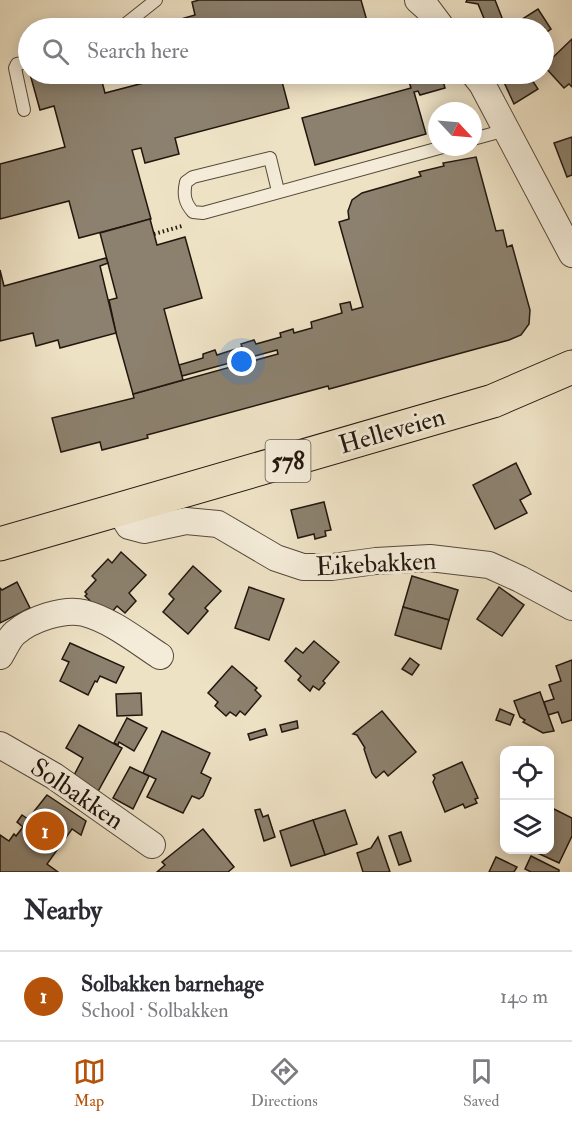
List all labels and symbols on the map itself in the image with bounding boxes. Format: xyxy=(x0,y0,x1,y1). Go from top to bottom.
north arrow xyxy=(428,102,482,156)
your location xyxy=(227,347,256,376)
street label: Helleveien xyxy=(335,401,449,461)
road number: 578 xyxy=(266,440,310,482)
street label: Eikebakken xyxy=(315,545,437,583)
street label: Solbakken xyxy=(24,751,130,837)
pin: 1 xyxy=(26,808,64,854)

